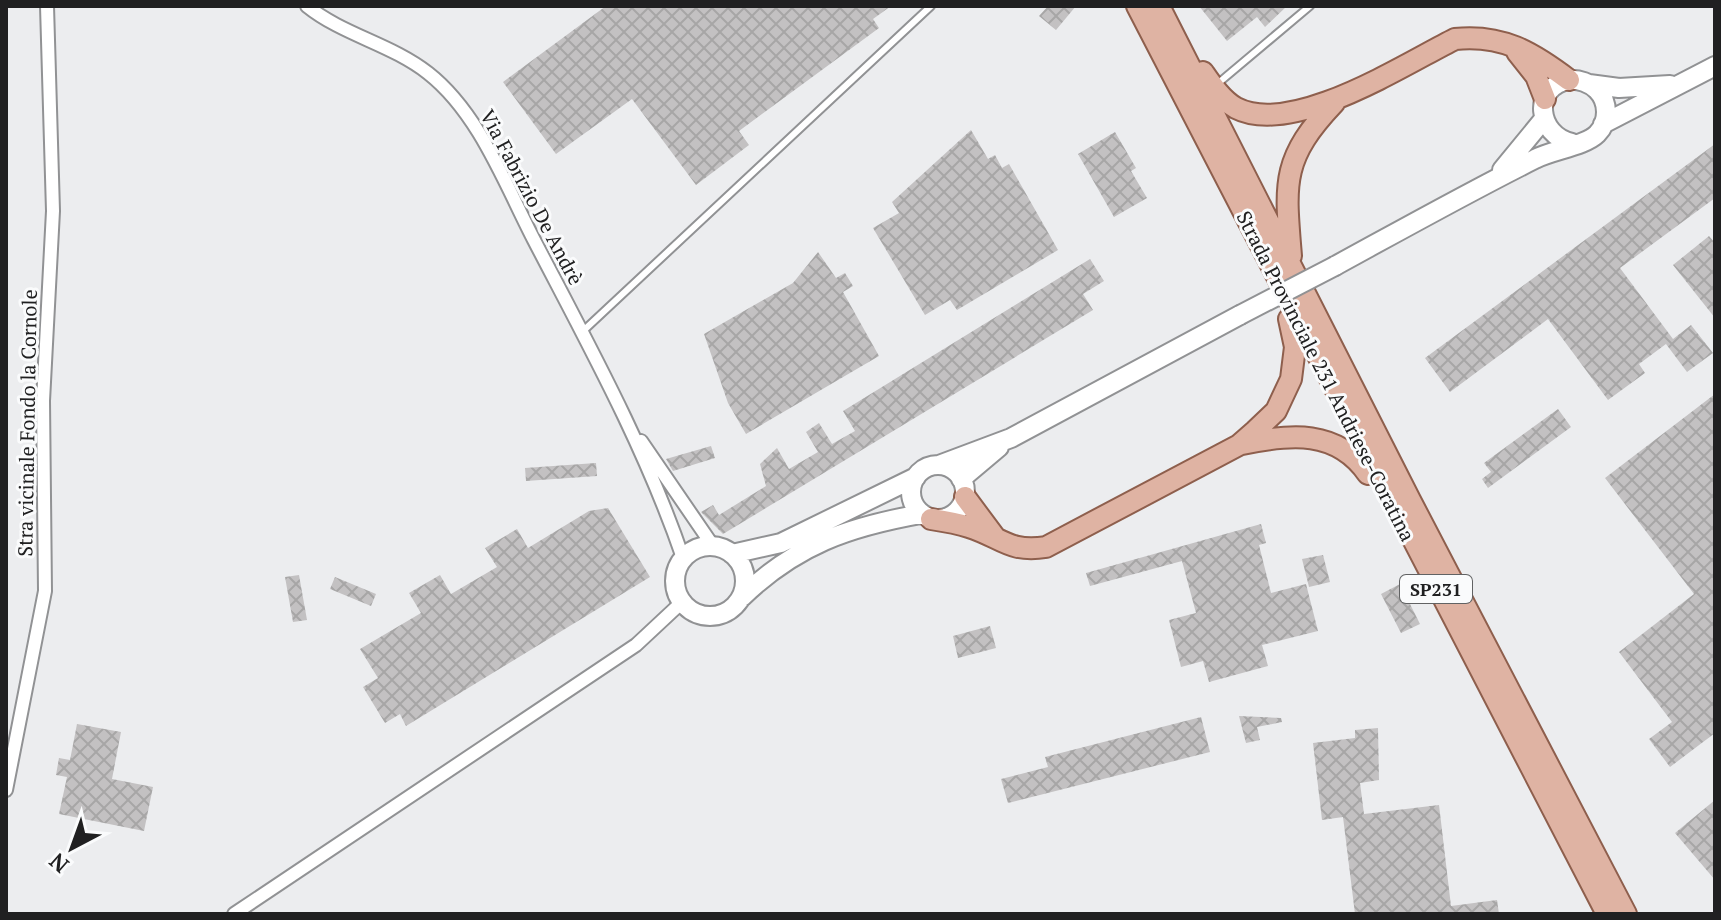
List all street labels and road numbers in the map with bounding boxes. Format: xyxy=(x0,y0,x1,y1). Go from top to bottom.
street label: Via Fabrizio De Andrè xyxy=(474,105,590,289)
street label: Strada Provinciale 231 Andriese-Coratina xyxy=(1231,206,1421,546)
street label: Stra vicinale Fondo la Cornole xyxy=(11,289,43,557)
road number: SP231 xyxy=(1400,575,1472,603)

